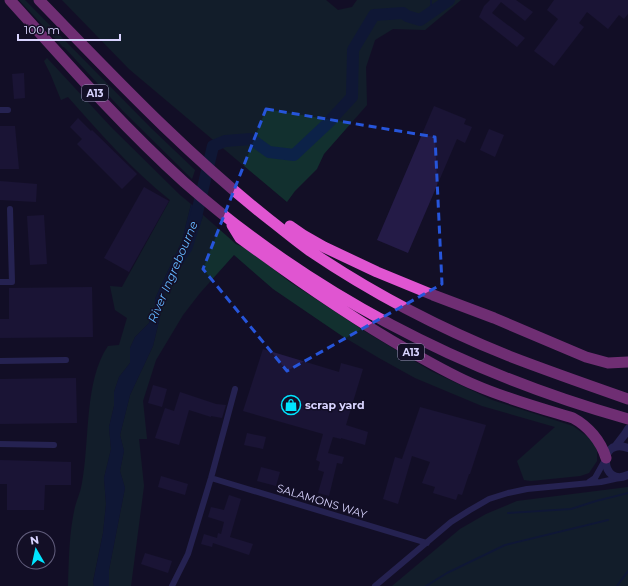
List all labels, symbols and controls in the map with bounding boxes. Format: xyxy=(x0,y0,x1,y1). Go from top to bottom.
scale bar xyxy=(18,16,120,42)
text: 100 m xyxy=(24,22,60,37)
road number: A13 xyxy=(82,85,108,101)
water label: River Ingrebourne xyxy=(144,219,201,325)
road number: A13 xyxy=(398,344,424,360)
shop icon: scrap yard xyxy=(280,394,302,416)
place label: scrap yard xyxy=(305,398,365,412)
street label: SALAMONS WAY xyxy=(275,481,369,521)
north arrow xyxy=(16,530,56,570)
text: N xyxy=(29,533,40,548)

